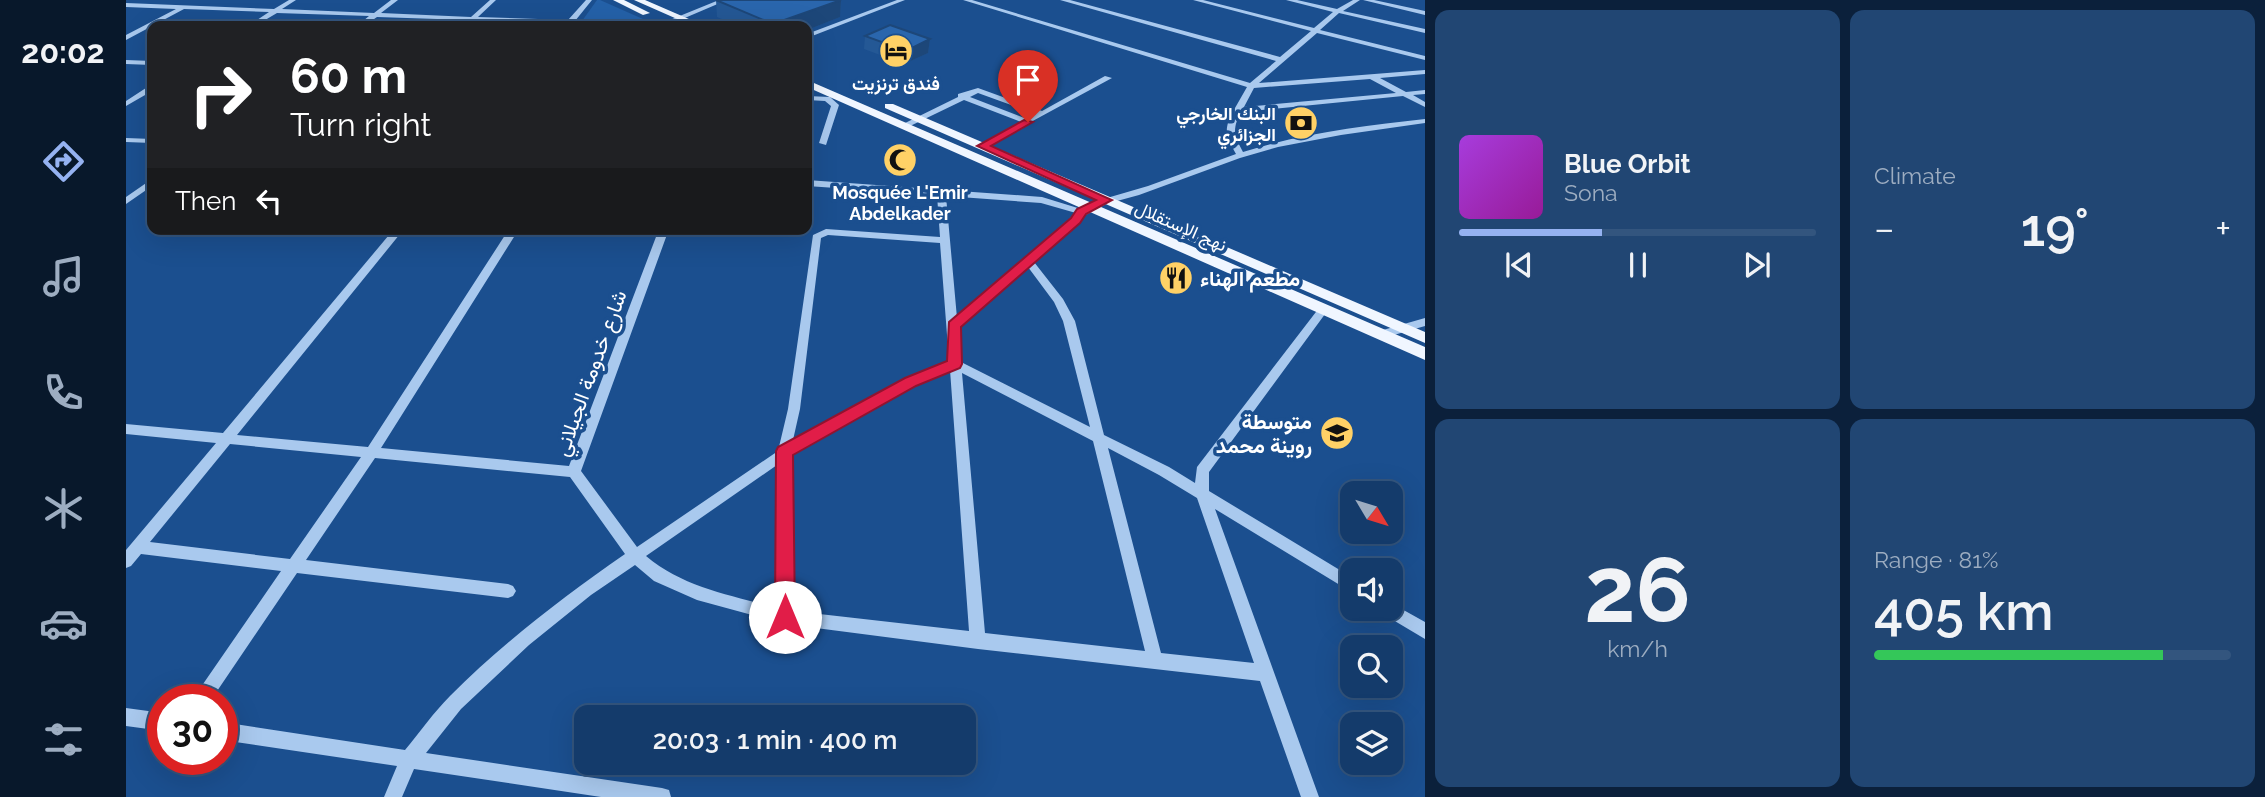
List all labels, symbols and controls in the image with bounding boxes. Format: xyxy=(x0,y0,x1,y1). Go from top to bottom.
hotel icon: فندق ترنزيت xyxy=(877,32,915,70)
text: 20:02 xyxy=(21,33,105,70)
text: 60 m xyxy=(290,47,407,104)
icon: right xyxy=(175,49,266,140)
pin xyxy=(998,50,1058,122)
icon: arrive xyxy=(1009,61,1047,99)
place label: فندق ترنزيت xyxy=(852,73,940,95)
place label: البنك الخارجي الجزائري xyxy=(1176,103,1276,150)
bank icon: البنك الخارجي الجزائري xyxy=(1282,104,1320,142)
text: Turn right xyxy=(290,106,431,143)
icon: directions xyxy=(39,137,88,186)
mosque icon: Mosquée L'Emir Abdelkader xyxy=(881,141,919,179)
text: Blue Orbit xyxy=(1564,149,1691,179)
text: Climate xyxy=(1874,162,1956,189)
text: Sona xyxy=(1564,179,1618,206)
icon: left xyxy=(250,182,288,220)
place label: Mosquée L'Emir Abdelkader xyxy=(832,182,968,224)
text: Then xyxy=(175,186,236,216)
street label: نهج الإستقلال xyxy=(1131,196,1230,257)
text: 19° xyxy=(2021,197,2089,258)
text: − xyxy=(1874,206,1894,251)
text: + xyxy=(2215,206,2231,251)
icon: previous xyxy=(1500,246,1538,284)
icon: pause xyxy=(1619,246,1657,284)
icon: next xyxy=(1738,246,1776,284)
icon: music xyxy=(39,252,88,301)
restaurant icon: مطعم الهناء xyxy=(1157,259,1195,297)
place label: مطعم الهناء xyxy=(1200,266,1300,293)
street label: شارع خدومة الجيلاني xyxy=(548,287,636,461)
icon: phone xyxy=(39,368,88,417)
place label: متوسطة روينة محمد xyxy=(1216,409,1312,459)
school or university icon: متوسطة روينة محمد xyxy=(1318,414,1356,452)
north arrow xyxy=(1340,481,1404,544)
map controls xyxy=(1340,481,1403,775)
icon: climate xyxy=(39,484,88,533)
text: 26 xyxy=(1584,536,1691,643)
text: Range · 81% xyxy=(1874,546,1998,573)
button: sound xyxy=(1340,558,1403,621)
position arrow xyxy=(748,580,822,654)
text: 405 km xyxy=(1874,581,2053,642)
icon: car xyxy=(39,599,88,648)
button: search xyxy=(1340,635,1403,698)
text: km/h xyxy=(1607,635,1668,662)
speed limit sign: 30 xyxy=(147,684,238,775)
button: layers xyxy=(1340,712,1403,775)
icon: filters xyxy=(39,715,88,764)
text: 20:03 · 1 min · 400 m xyxy=(653,725,897,755)

